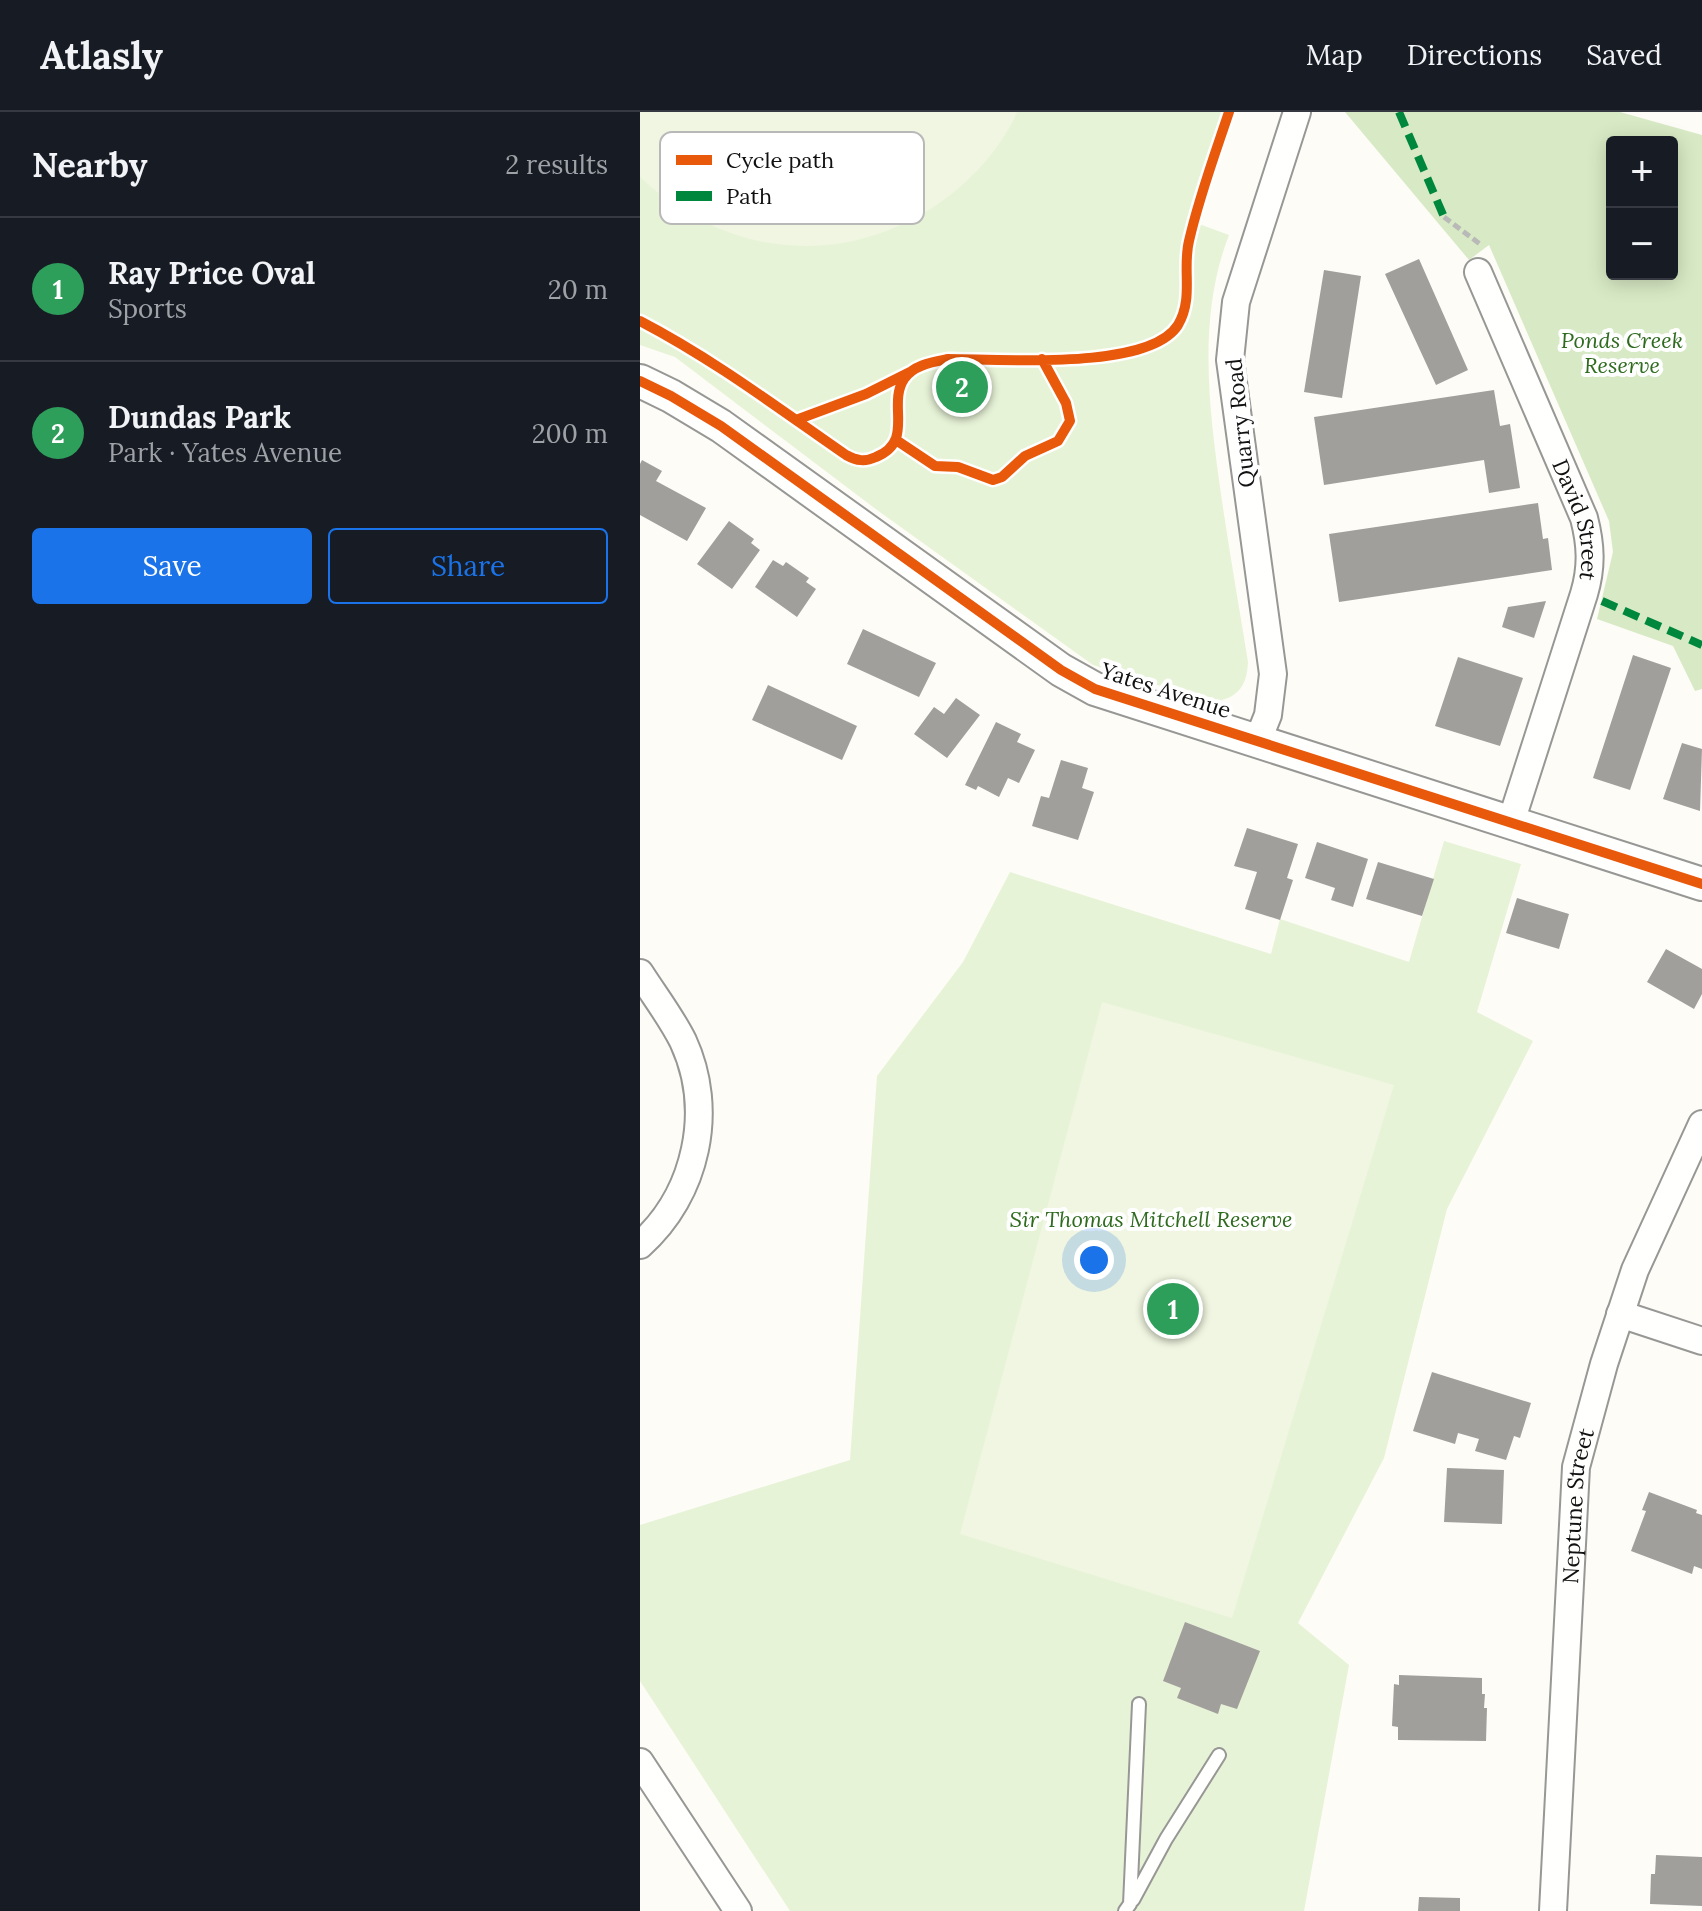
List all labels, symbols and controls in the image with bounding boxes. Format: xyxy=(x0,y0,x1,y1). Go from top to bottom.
text: Atlasly xyxy=(40,31,163,79)
text: Map xyxy=(1306,37,1363,73)
text: Directions xyxy=(1407,37,1542,73)
text: Saved xyxy=(1586,37,1662,73)
legend xyxy=(660,132,924,224)
map controls xyxy=(1606,136,1678,280)
button: + xyxy=(1606,136,1678,208)
text: Nearby xyxy=(32,143,148,186)
text: Cycle path xyxy=(726,146,834,174)
text: 2 results xyxy=(505,148,608,181)
text: Path xyxy=(726,182,772,210)
button: − xyxy=(1606,208,1678,280)
text: Ray Price Oval xyxy=(108,254,315,292)
text: 1 xyxy=(53,273,63,306)
text: 20 m xyxy=(548,273,608,306)
text: Sports xyxy=(108,292,187,325)
park label: Ponds Creek Reserve xyxy=(1561,326,1683,379)
pin: 2 xyxy=(936,357,988,417)
street label: Quarry Road xyxy=(1219,357,1261,489)
text: Dundas Park xyxy=(108,398,291,436)
text: 2 xyxy=(51,417,65,450)
text: 200 m xyxy=(532,417,608,450)
text: Park · Yates Avenue xyxy=(108,436,342,469)
street label: David Street xyxy=(1546,455,1604,583)
button: Save xyxy=(32,528,312,604)
button: Share xyxy=(328,528,608,604)
street label: Yates Avenue xyxy=(1096,655,1235,724)
park label: Sir Thomas Mitchell Reserve xyxy=(1010,1205,1292,1233)
your location xyxy=(1074,1240,1114,1280)
pin: 1 xyxy=(1147,1279,1199,1339)
street label: Neptune Street xyxy=(1556,1424,1600,1585)

